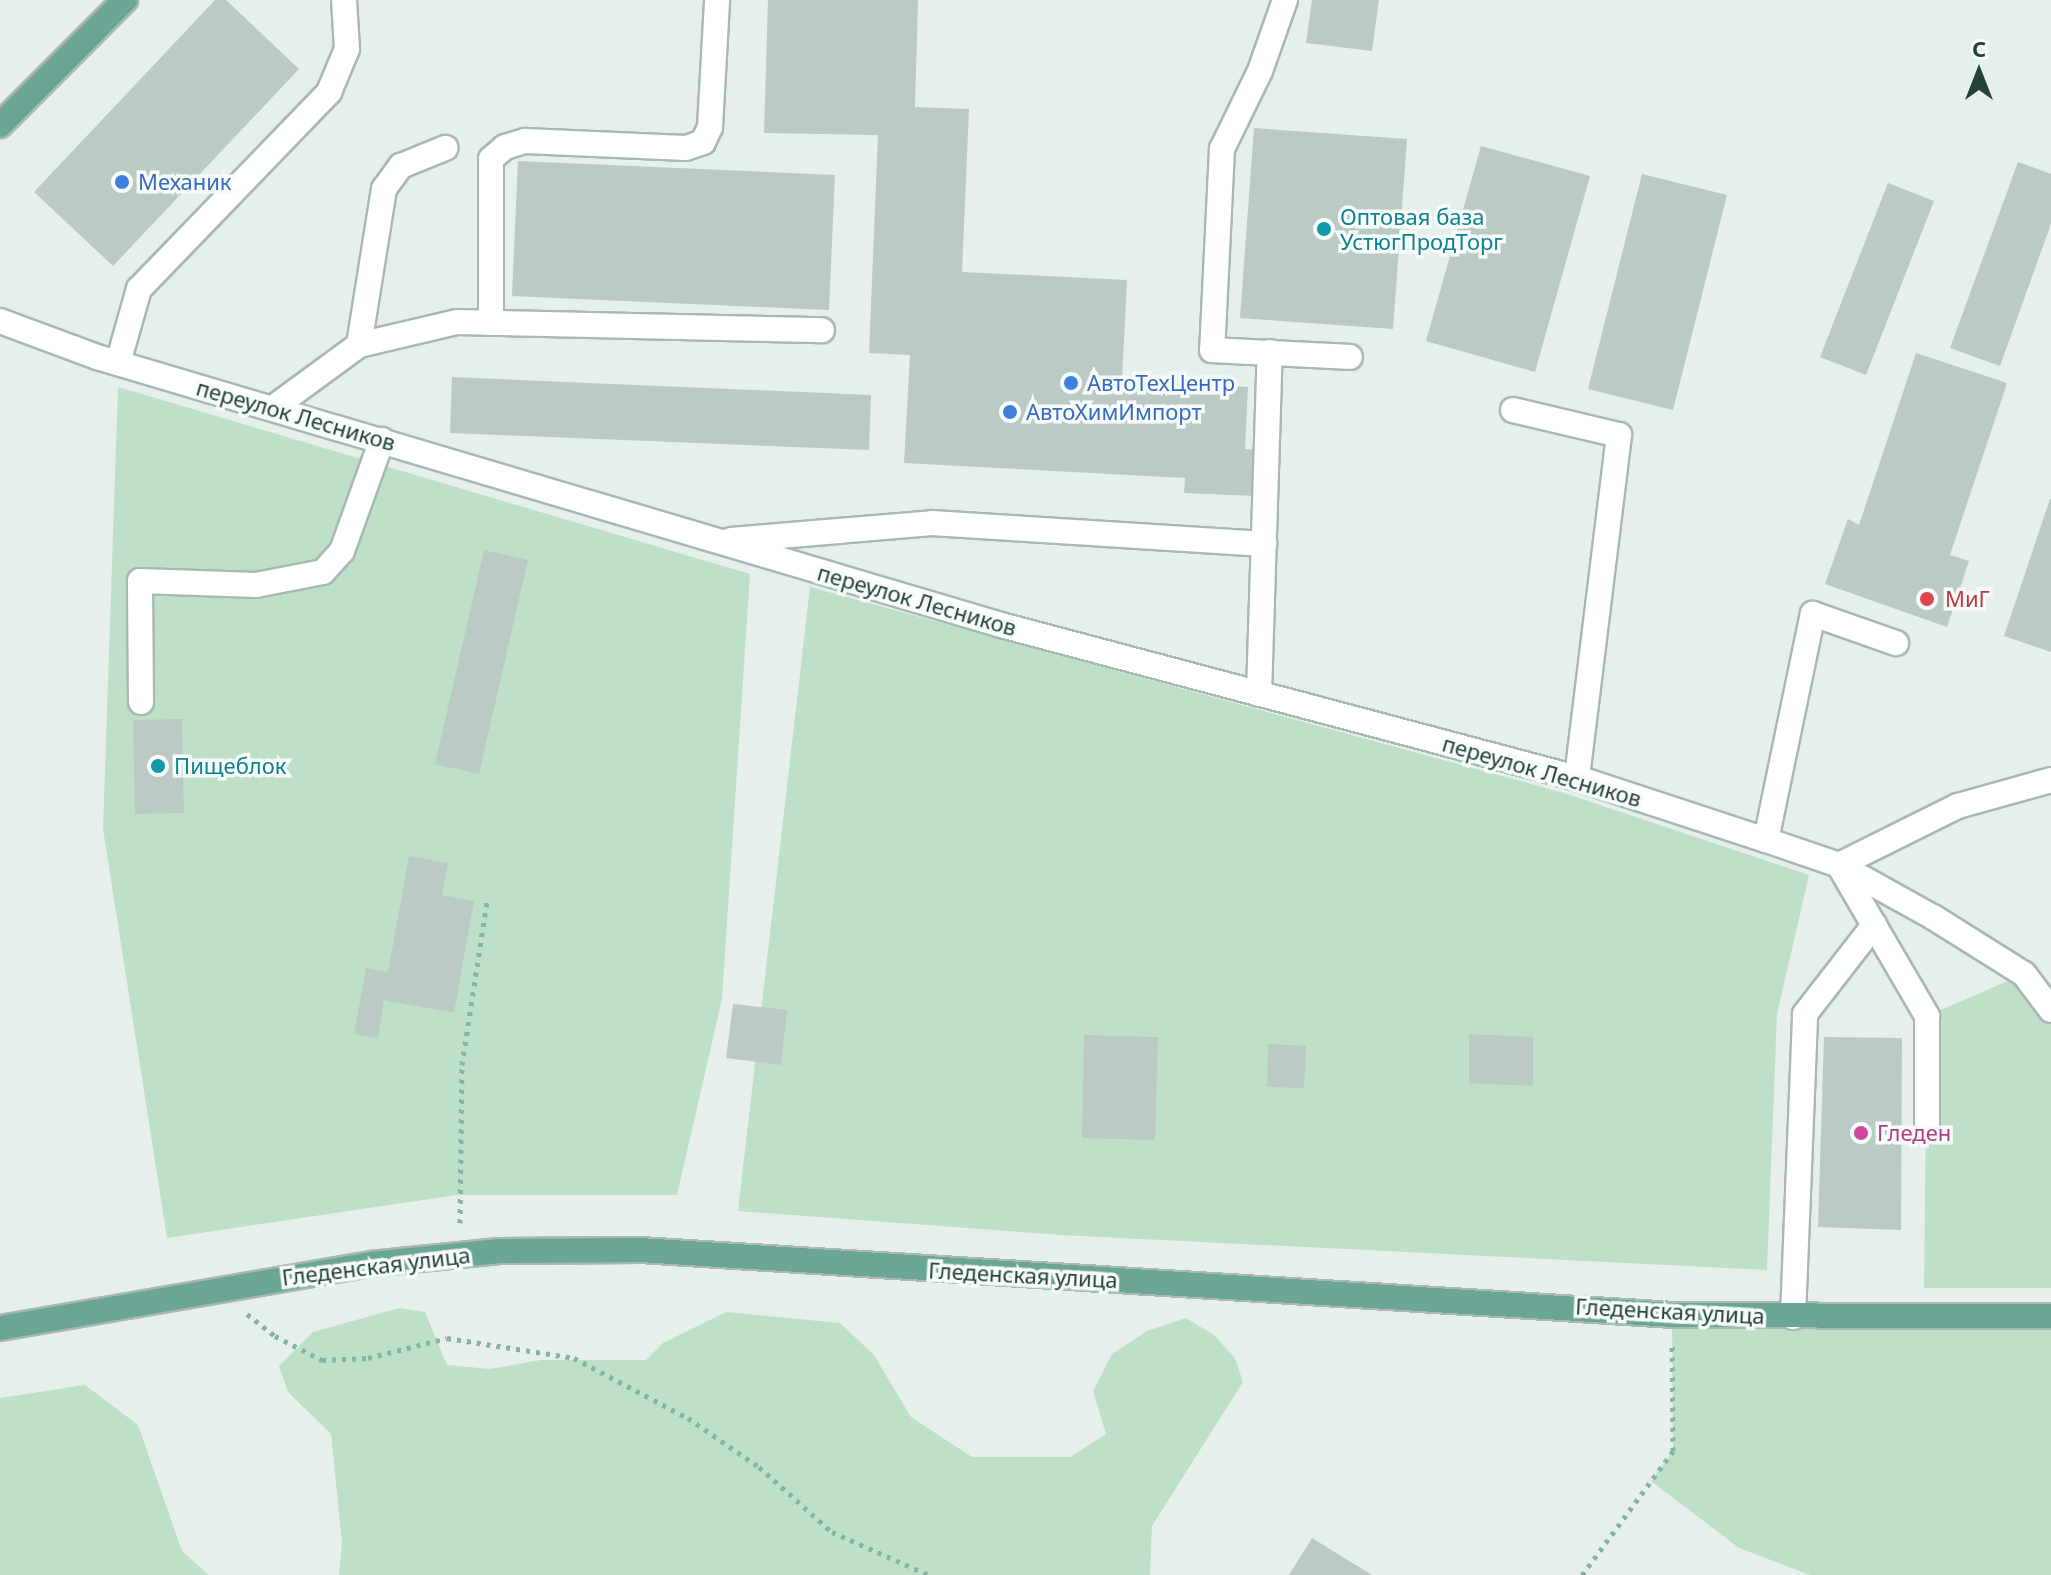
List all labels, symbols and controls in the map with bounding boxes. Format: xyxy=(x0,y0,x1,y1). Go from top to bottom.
north arrow xyxy=(1939,32,2019,112)
text: С xyxy=(1972,33,1986,63)
place label: Механик xyxy=(138,169,232,195)
marker: Механик xyxy=(113,173,131,191)
place label: Оптовая база УстюгПродТорг xyxy=(1340,203,1503,254)
marker: Оптовая база УстюгПродТорг xyxy=(1315,220,1333,238)
place label: АвтоТехЦентр xyxy=(1087,370,1235,396)
street label: переулок Лесников xyxy=(193,374,399,456)
marker: АвтоТехЦентр xyxy=(1062,374,1080,392)
place label: АвтоХимИмпорт xyxy=(1026,399,1202,425)
marker: АвтоХимИмпорт xyxy=(1001,403,1019,421)
street label: переулок Лесников xyxy=(814,559,1020,641)
place label: МиГ xyxy=(1945,586,1990,612)
marker: МиГ xyxy=(1916,588,1938,610)
street label: переулок Лесников xyxy=(1439,730,1645,812)
place label: Пищеблок xyxy=(174,753,286,779)
marker: Пищеблок xyxy=(149,757,167,775)
place label: Гледен xyxy=(1877,1120,1951,1146)
marker: Гледен xyxy=(1852,1124,1870,1142)
street label: Гледенская улица xyxy=(280,1241,472,1291)
street label: Гледенская улица xyxy=(928,1257,1118,1293)
street label: Гледенская улица xyxy=(1575,1293,1765,1329)

